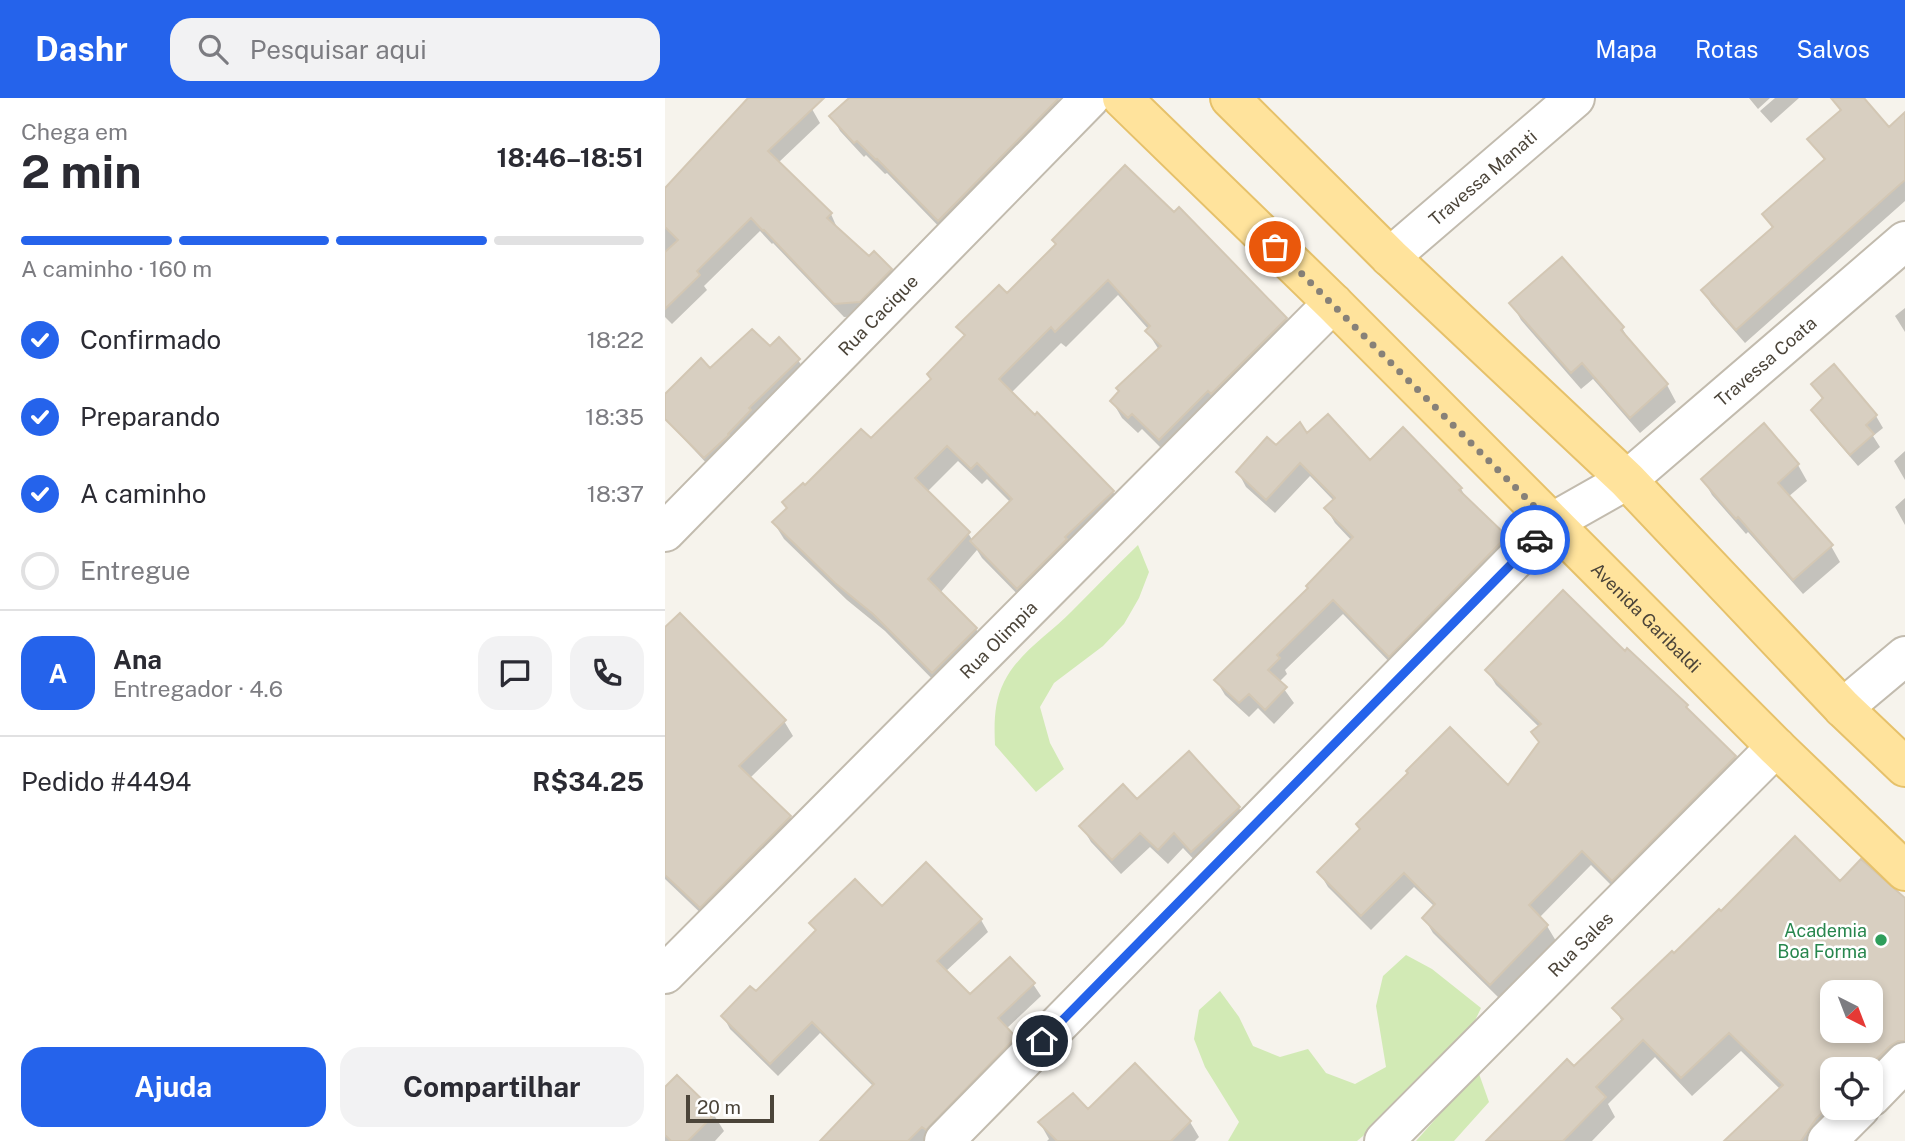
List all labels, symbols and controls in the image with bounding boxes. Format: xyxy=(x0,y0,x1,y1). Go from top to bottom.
search box xyxy=(170,18,660,81)
text: Dashr xyxy=(35,30,128,68)
icon: search xyxy=(194,30,232,68)
text: Pesquisar aqui xyxy=(250,34,427,65)
text: Mapa xyxy=(1595,35,1657,63)
text: Rotas xyxy=(1695,35,1758,63)
text: Salvos xyxy=(1796,35,1870,63)
text: Chega em xyxy=(21,118,128,145)
street label: Travessa Manati xyxy=(1424,125,1541,230)
text: 18:46–18:51 xyxy=(496,142,644,173)
text: 2 min xyxy=(21,144,141,198)
pin xyxy=(1245,217,1305,277)
icon: bag xyxy=(1256,228,1294,266)
text: A caminho · 160 m xyxy=(21,255,212,282)
street label: Rua Cacique xyxy=(834,270,922,360)
street label: Travessa Coata xyxy=(1710,312,1820,410)
icon: check xyxy=(21,321,59,359)
text: Confirmado xyxy=(80,324,221,355)
text: 18:22 xyxy=(587,326,644,353)
icon: check xyxy=(21,398,59,436)
text: Preparando xyxy=(80,401,220,432)
text: 18:35 xyxy=(585,403,644,430)
icon: check xyxy=(21,475,59,513)
text: A caminho xyxy=(80,478,207,509)
text: 18:37 xyxy=(587,480,644,507)
courier xyxy=(1500,505,1570,575)
icon: car xyxy=(1516,521,1554,559)
text: Entregue xyxy=(80,555,191,586)
street label: Avenida Garibaldi xyxy=(1587,558,1706,676)
street label: Rua Olimpia xyxy=(955,596,1041,683)
button: chat xyxy=(478,636,552,710)
button: phone xyxy=(570,636,644,710)
text: Ana xyxy=(113,644,162,675)
text: A xyxy=(49,658,67,689)
text: Entregador · 4.6 xyxy=(113,675,283,702)
text: Pedido #4494 xyxy=(21,766,191,797)
text: R$34.25 xyxy=(532,766,644,797)
street label: Rua Sales xyxy=(1543,907,1617,981)
place label: Academia Boa Forma xyxy=(1777,920,1867,962)
marker: Academia Boa Forma xyxy=(1873,932,1889,948)
north arrow xyxy=(1820,980,1883,1043)
map controls xyxy=(1820,980,1883,1120)
pin xyxy=(1012,1011,1072,1071)
icon: home xyxy=(1023,1022,1061,1060)
button: Ajuda xyxy=(21,1047,326,1127)
button: Compartilhar xyxy=(340,1047,644,1127)
button: locate xyxy=(1820,1057,1883,1120)
scale bar xyxy=(686,1092,773,1124)
text: 20 m xyxy=(697,1096,741,1118)

